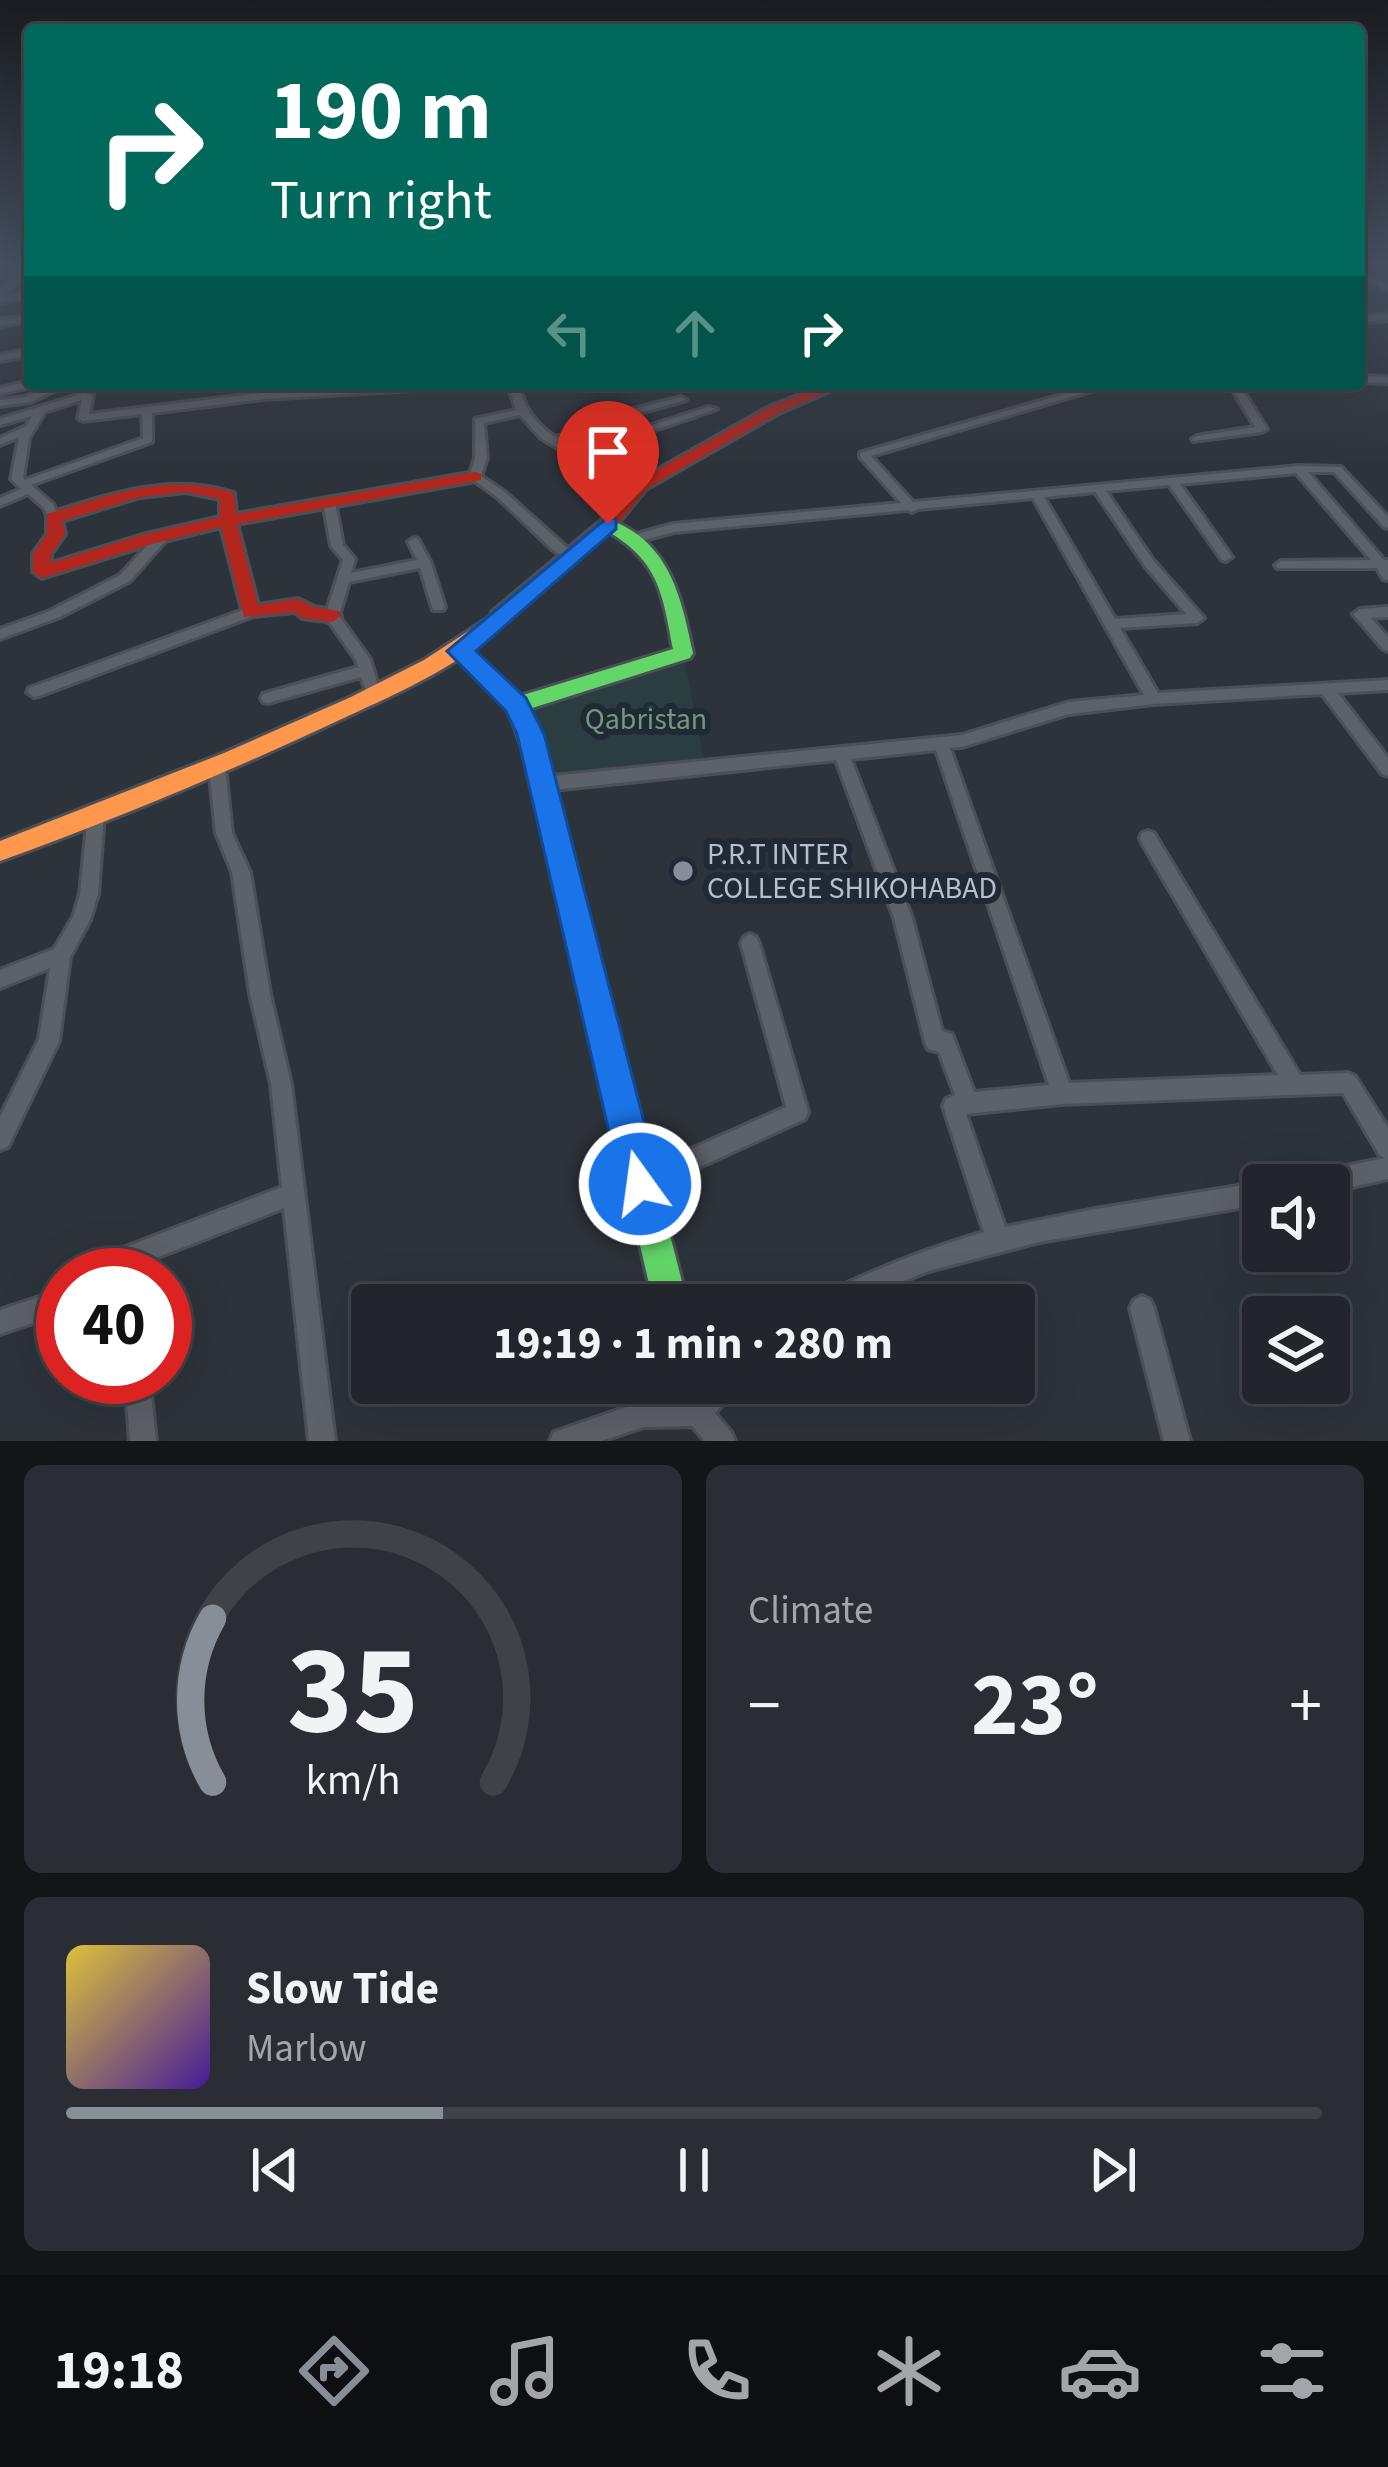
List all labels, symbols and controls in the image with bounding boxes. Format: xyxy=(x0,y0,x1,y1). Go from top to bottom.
text: 190 m xyxy=(270,52,492,172)
icon: right xyxy=(72,72,228,228)
text: Turn right xyxy=(270,163,492,240)
icon: left xyxy=(536,300,602,366)
icon: ahead xyxy=(662,300,728,366)
icon: right xyxy=(788,300,854,366)
pin xyxy=(557,401,659,524)
icon: arrive xyxy=(575,419,641,485)
park label: Qabristan xyxy=(585,698,707,741)
place label: P.R.T INTER COLLEGE SHIKOHABAD xyxy=(707,833,997,910)
marker: P.R.T INTER COLLEGE SHIKOHABAD xyxy=(670,858,696,884)
position arrow xyxy=(577,1121,703,1247)
map controls xyxy=(1242,1164,1350,1404)
button: sound xyxy=(1242,1164,1350,1272)
speed limit sign: 40 xyxy=(36,1248,192,1404)
button: layers xyxy=(1242,1296,1350,1404)
text: 19:19 · 1 min · 280 m xyxy=(493,1312,893,1376)
text: Climate xyxy=(748,1583,873,1639)
text: 35 xyxy=(287,1603,419,1781)
text: 23° xyxy=(971,1642,1099,1770)
text: − xyxy=(748,1659,781,1753)
text: + xyxy=(1289,1659,1322,1753)
text: km/h xyxy=(305,1750,401,1811)
text: Slow Tide xyxy=(246,1957,439,2021)
text: Marlow xyxy=(246,2021,367,2077)
icon: previous xyxy=(242,2137,308,2203)
icon: pause xyxy=(661,2137,727,2203)
icon: next xyxy=(1080,2137,1146,2203)
icon: directions xyxy=(292,2329,376,2413)
icon: music xyxy=(483,2329,567,2413)
icon: phone xyxy=(675,2329,759,2413)
icon: climate xyxy=(867,2329,951,2413)
icon: car xyxy=(1058,2329,1142,2413)
icon: filters xyxy=(1250,2329,1334,2413)
text: 19:18 xyxy=(54,2333,184,2410)

